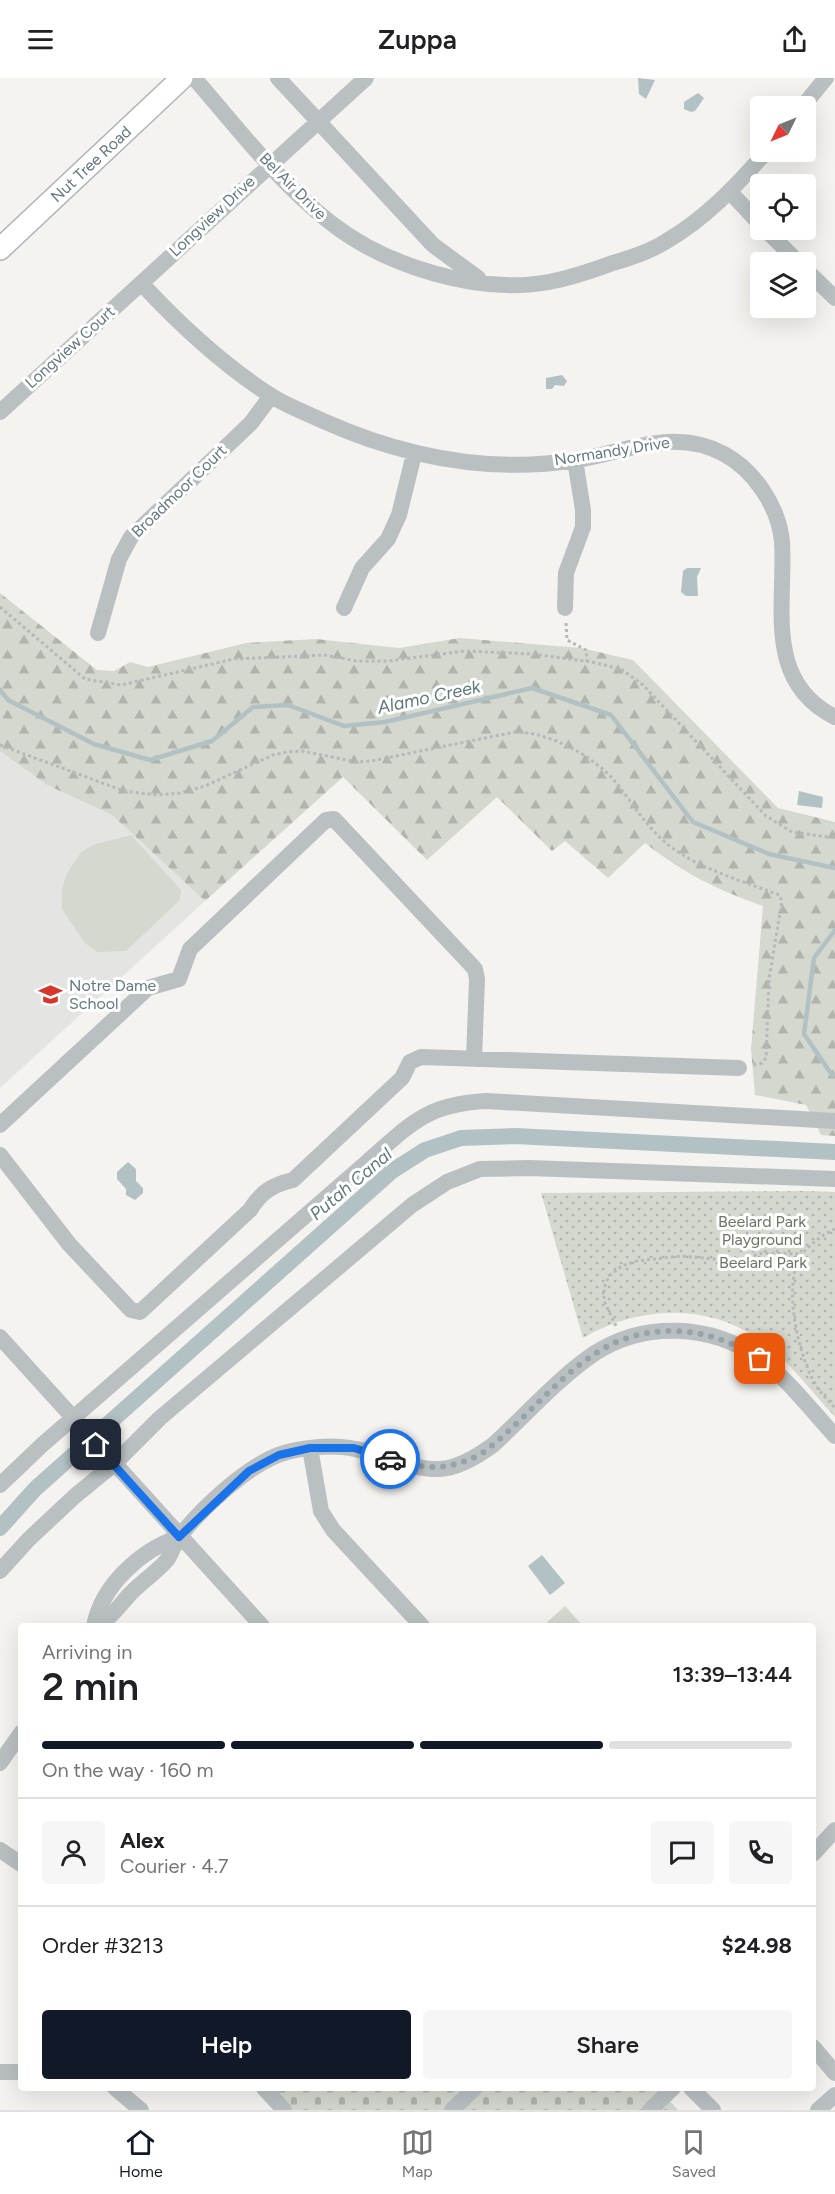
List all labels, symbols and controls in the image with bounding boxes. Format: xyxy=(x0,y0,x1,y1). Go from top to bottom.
icon: menu xyxy=(24,23,57,56)
text: Zuppa xyxy=(378,23,457,56)
icon: share xyxy=(778,23,811,56)
north arrow xyxy=(750,96,816,162)
map controls xyxy=(750,96,816,318)
street label: Nut Tree Road xyxy=(47,122,135,206)
street label: Bel Air Drive xyxy=(256,149,331,224)
street label: Longview Drive xyxy=(165,171,259,260)
button: locate xyxy=(750,174,816,240)
button: layers xyxy=(750,252,816,318)
street label: Longview Court xyxy=(21,302,119,392)
street label: Normandy Drive xyxy=(553,432,671,469)
street label: Broadmoor Court xyxy=(128,441,230,541)
water label: Alamo Creek xyxy=(375,675,484,719)
place label: Notre Dame School xyxy=(69,976,157,1013)
school or university icon: Notre Dame School xyxy=(38,981,64,1007)
water label: Putah Canal xyxy=(305,1143,397,1225)
park label: Beelard Park Playground xyxy=(718,1212,806,1249)
park label: Beelard Park xyxy=(719,1253,807,1272)
pin xyxy=(734,1333,785,1384)
icon: bag xyxy=(743,1342,776,1375)
pin xyxy=(70,1419,121,1470)
icon: home xyxy=(79,1428,112,1461)
courier xyxy=(360,1429,420,1489)
icon: car xyxy=(374,1443,407,1476)
text: Arriving in xyxy=(42,1640,132,1664)
text: 13:39–13:44 xyxy=(672,1661,792,1688)
text: 2 min xyxy=(42,1663,139,1710)
text: On the way · 160 m xyxy=(42,1758,214,1782)
button: person xyxy=(42,1821,105,1884)
button: chat xyxy=(651,1821,714,1884)
button: phone xyxy=(729,1821,792,1884)
text: Alex xyxy=(120,1827,165,1854)
text: Courier · 4.7 xyxy=(120,1854,229,1878)
text: Order #3213 xyxy=(42,1932,163,1959)
text: $24.98 xyxy=(721,1932,792,1959)
button: Help xyxy=(42,2010,411,2079)
button: Share xyxy=(423,2010,792,2079)
tab: Home xyxy=(119,2126,163,2181)
tab: Map xyxy=(401,2126,434,2181)
tab: Saved xyxy=(672,2126,716,2181)

